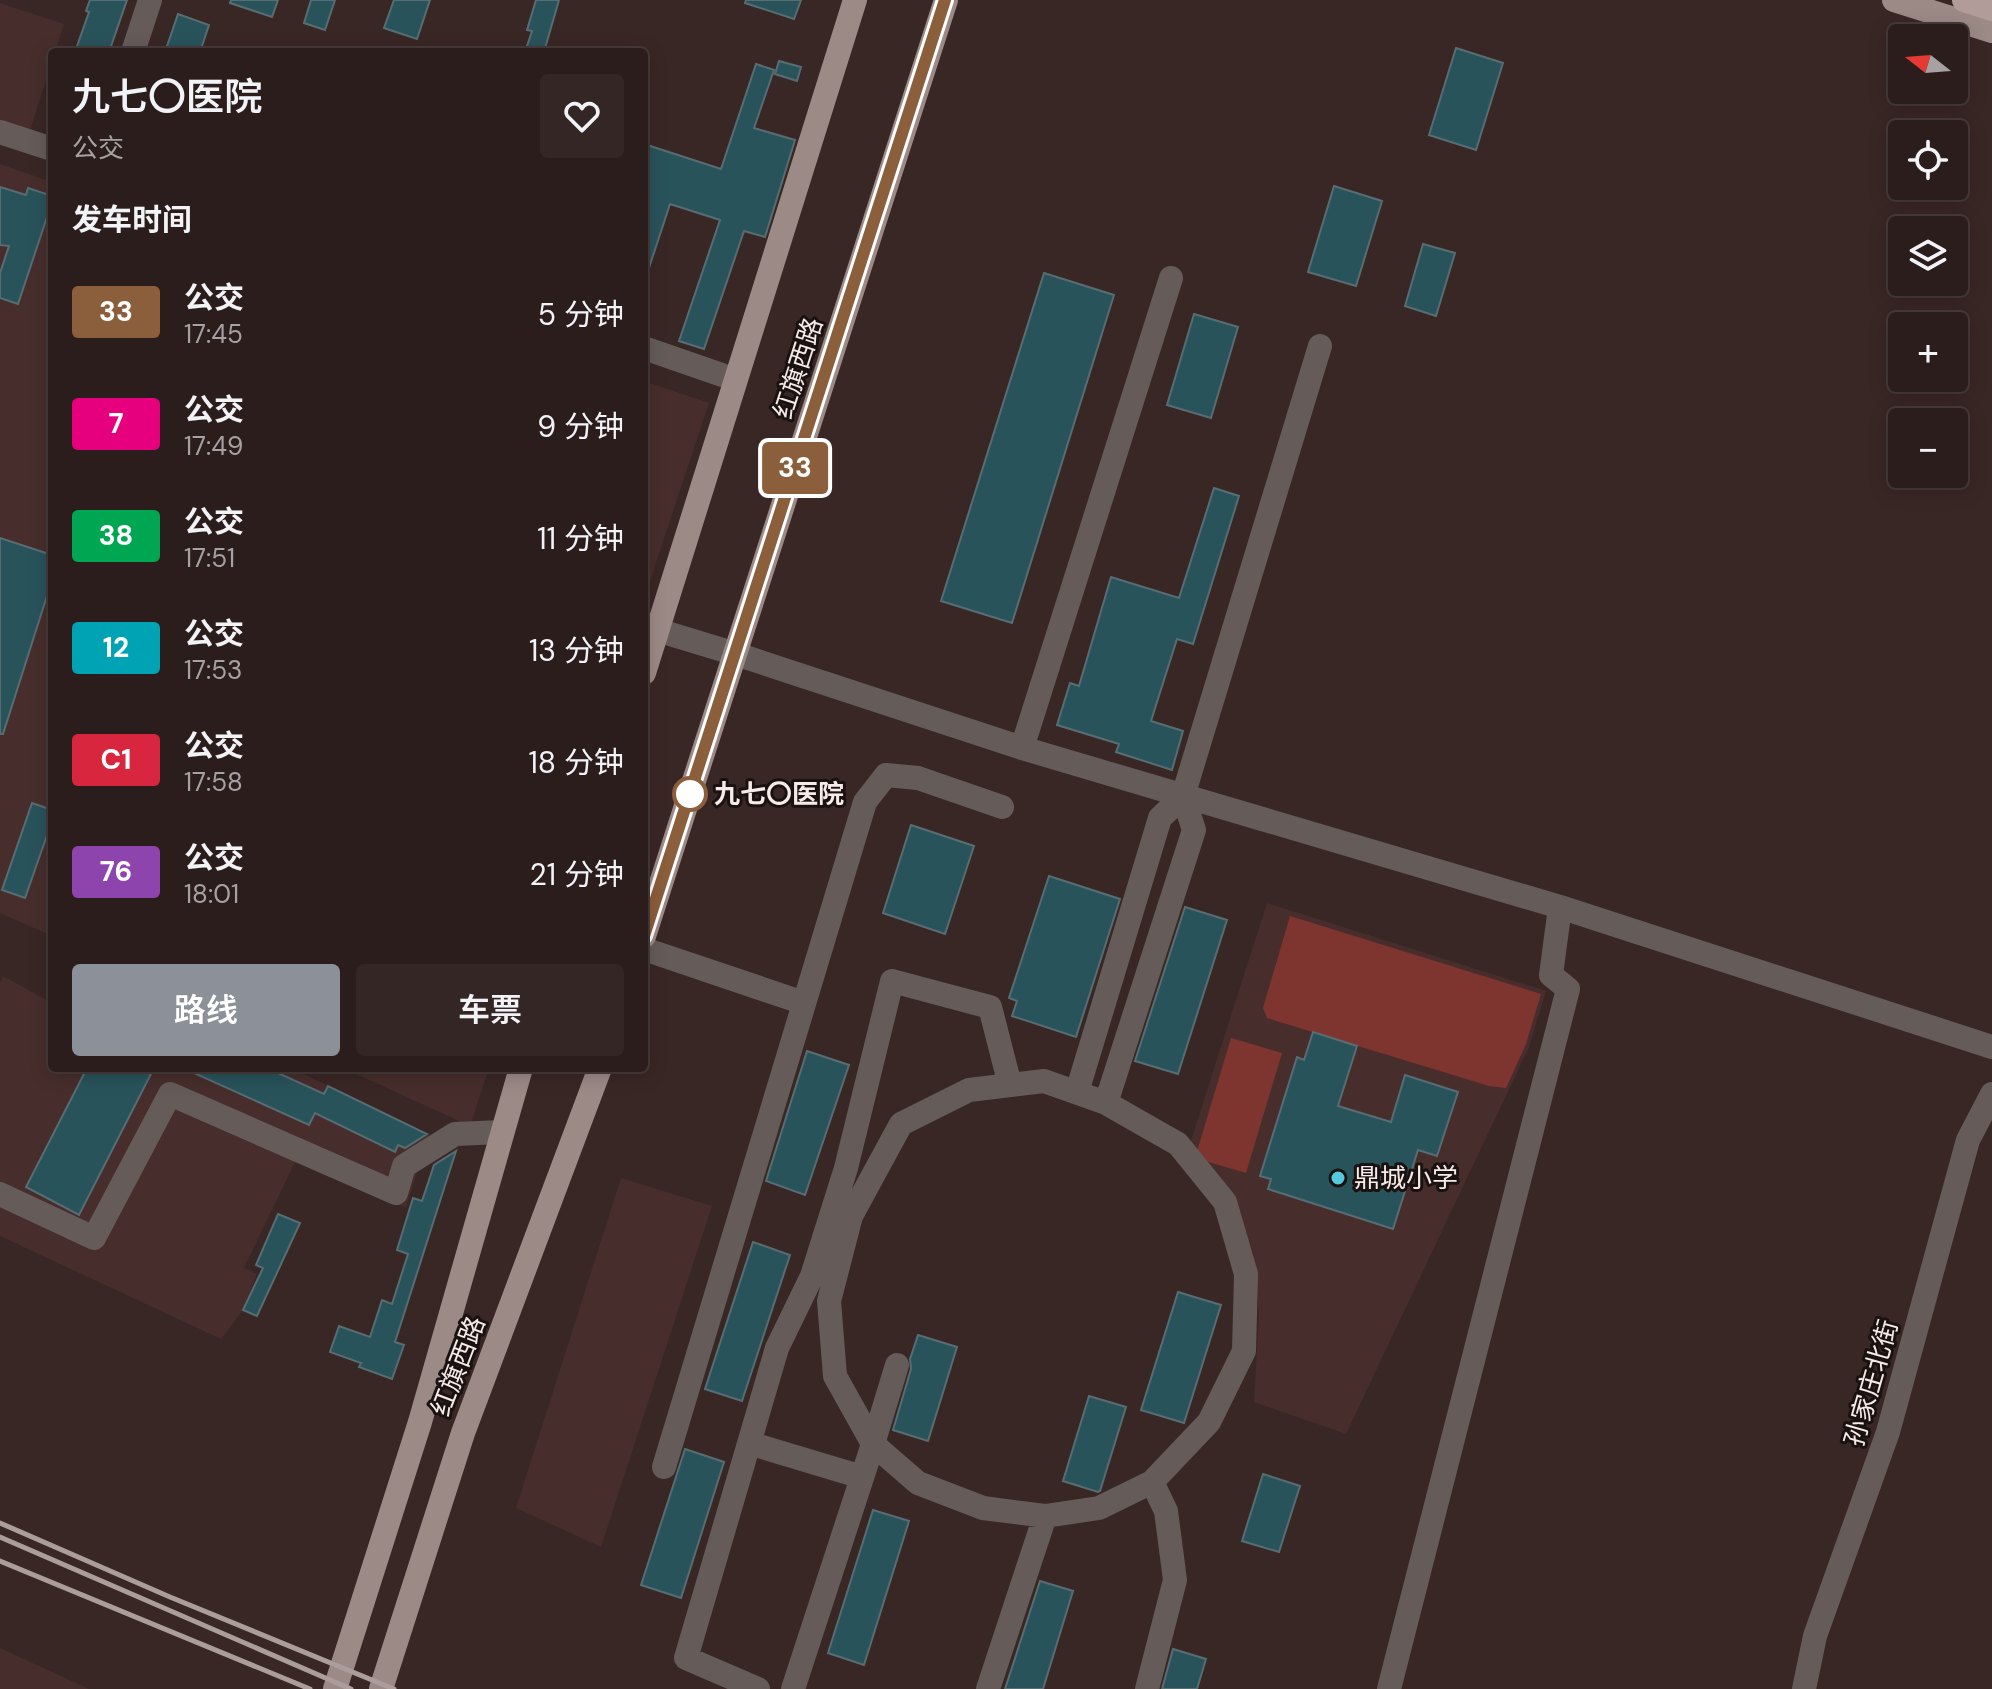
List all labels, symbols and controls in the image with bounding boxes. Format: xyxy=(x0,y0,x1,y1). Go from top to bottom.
north arrow xyxy=(1888,24,1968,104)
map controls xyxy=(1888,24,1968,488)
text: 九七〇医院 xyxy=(72,72,262,122)
button: heart xyxy=(540,74,624,158)
button: locate xyxy=(1888,120,1968,200)
text: 公交 xyxy=(72,131,124,165)
text: 发车时间 xyxy=(72,200,192,239)
button: layers xyxy=(1888,216,1968,296)
text: 公交 xyxy=(184,278,244,317)
text: 33 xyxy=(99,293,133,330)
text: 5 分钟 xyxy=(538,295,624,334)
button: + xyxy=(1888,312,1968,392)
street label: 红旗西路 xyxy=(766,313,830,423)
text: 17:45 xyxy=(184,317,243,351)
text: 公交 xyxy=(184,390,244,429)
text: 7 xyxy=(108,405,124,442)
text: 9 分钟 xyxy=(537,407,624,446)
button: − xyxy=(1888,408,1968,488)
text: 17:49 xyxy=(184,429,243,463)
line badge: 33 xyxy=(759,442,831,494)
text: 33 xyxy=(778,449,812,486)
text: 公交 xyxy=(184,502,244,541)
text: 38 xyxy=(99,517,133,554)
text: 11 分钟 xyxy=(537,519,624,558)
text: 17:51 xyxy=(184,541,235,575)
text: 公交 xyxy=(184,614,244,653)
text: 12 xyxy=(103,629,129,666)
text: 13 分钟 xyxy=(529,631,624,670)
text: 17:53 xyxy=(184,653,242,687)
text: 公交 xyxy=(184,726,244,765)
text: C1 xyxy=(101,741,131,778)
text: 18 分钟 xyxy=(528,743,624,782)
text: 17:58 xyxy=(184,765,243,799)
marker: 九七〇医院 xyxy=(673,777,707,811)
place label: 九七〇医院 xyxy=(714,777,844,811)
text: 公交 xyxy=(184,838,244,877)
text: 76 xyxy=(100,853,132,890)
text: 21 分钟 xyxy=(529,855,624,894)
text: 18:01 xyxy=(184,877,239,911)
button: 路线 xyxy=(72,964,340,1056)
button: 车票 xyxy=(356,964,624,1056)
place label: 鼎城小学 xyxy=(1354,1161,1458,1195)
marker: 鼎城小学 xyxy=(1329,1169,1347,1187)
street label: 红旗西路 xyxy=(423,1311,493,1421)
street label: 孙家庄北街 xyxy=(1837,1316,1905,1450)

